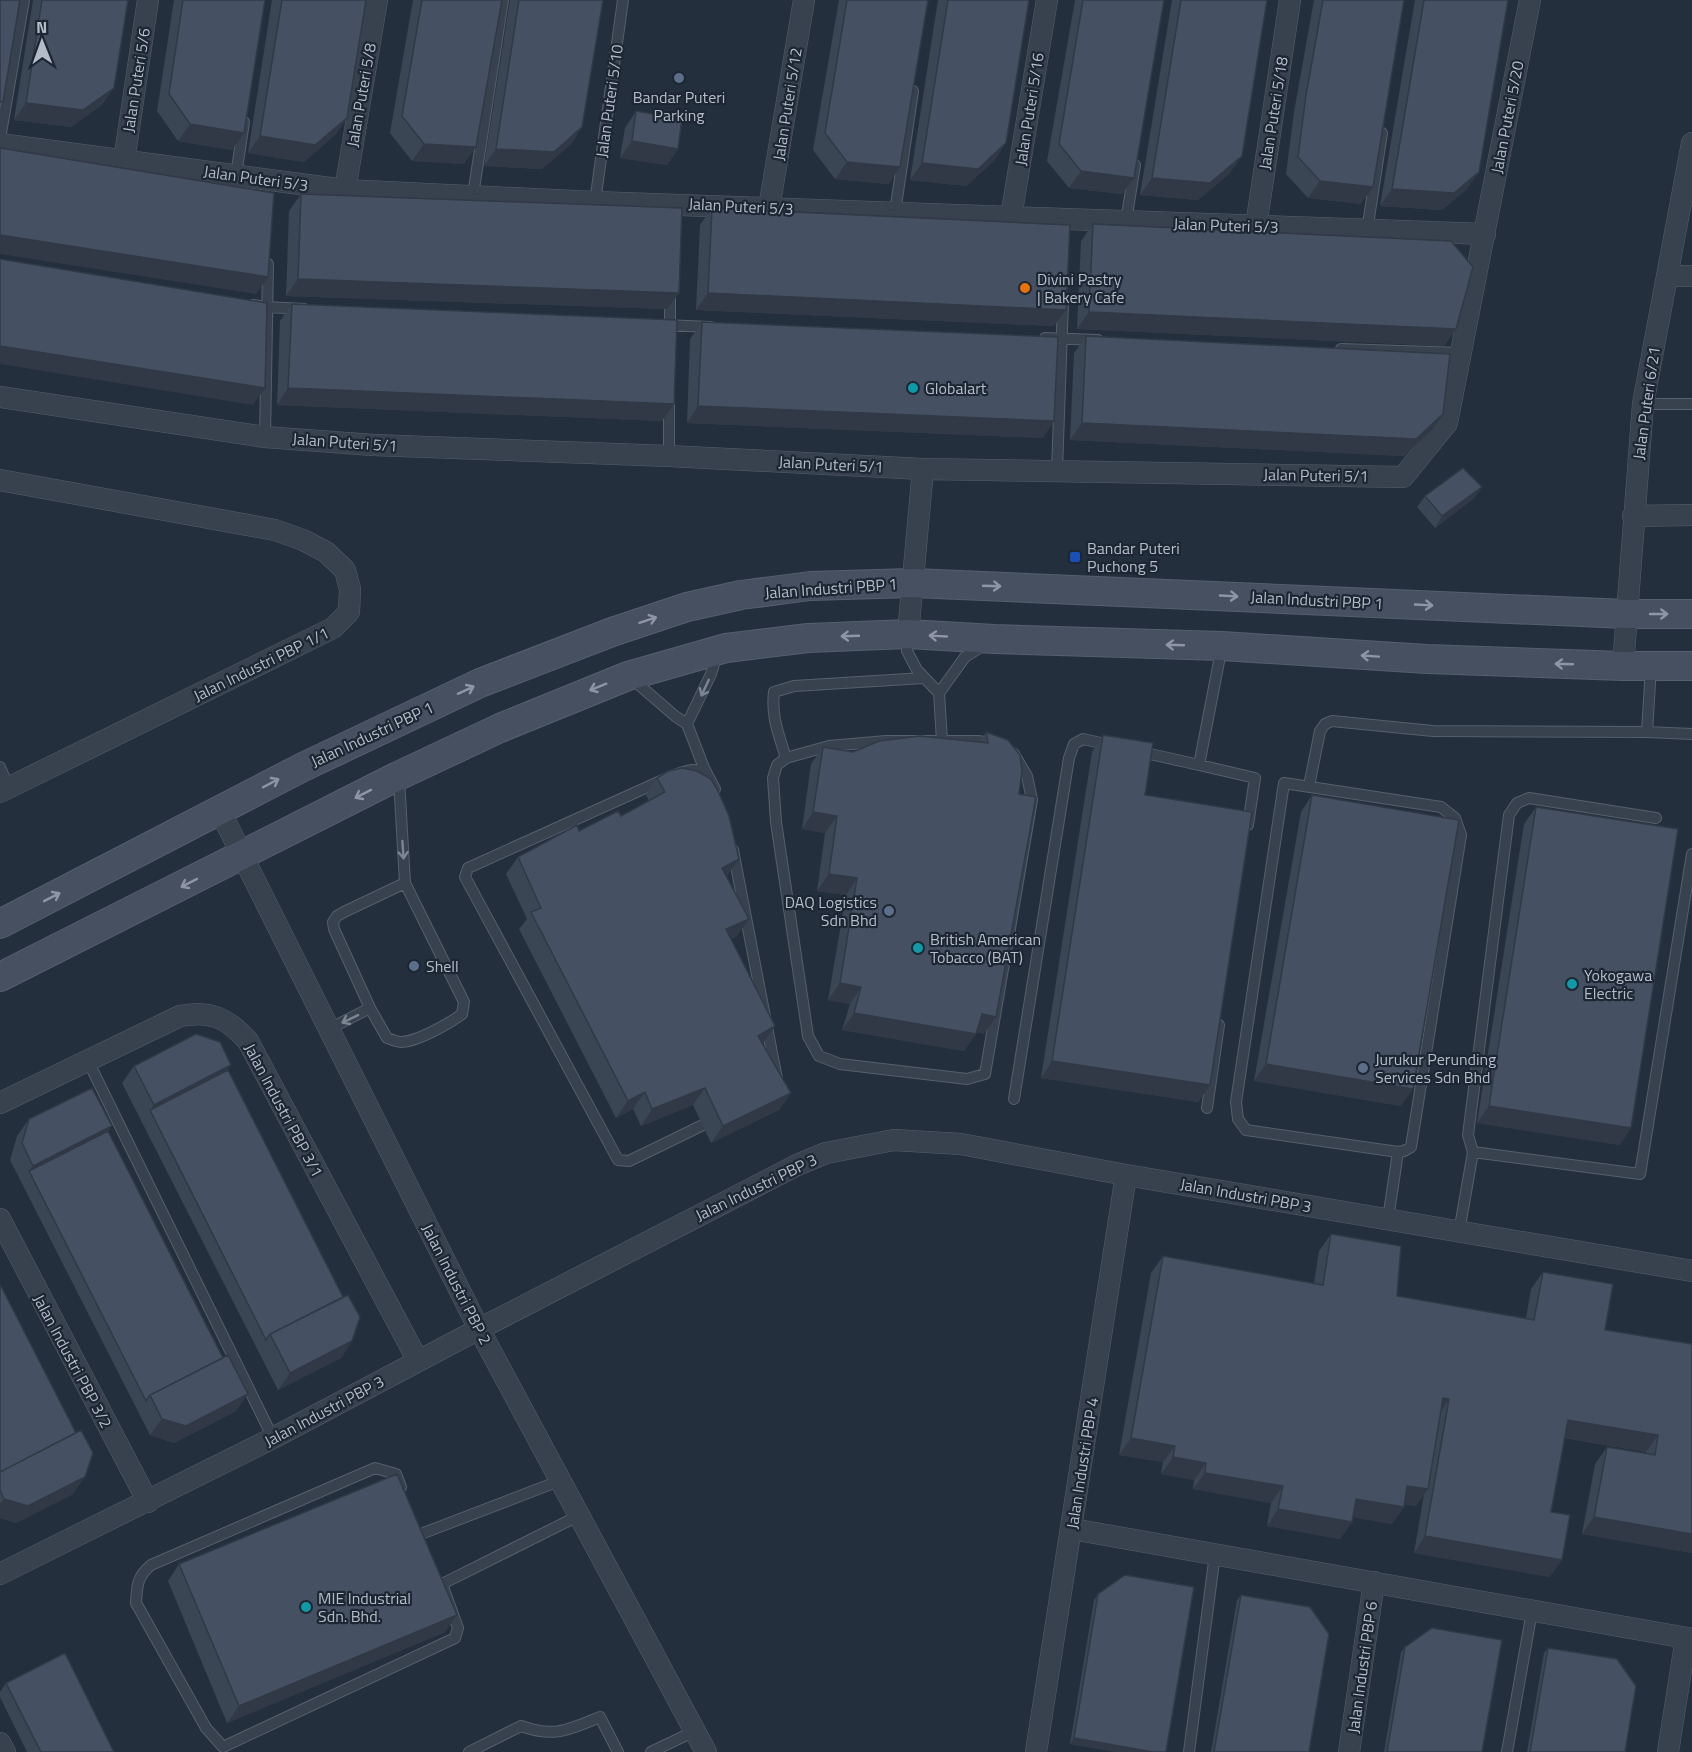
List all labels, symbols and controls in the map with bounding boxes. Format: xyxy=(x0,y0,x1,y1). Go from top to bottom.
north arrow xyxy=(12,12,72,72)
text: N xyxy=(36,15,47,39)
street label: Jalan Puteri 5/6 xyxy=(116,26,156,134)
street label: Jalan Puteri 5/8 xyxy=(340,41,382,149)
street label: Jalan Puteri 5/10 xyxy=(589,43,629,159)
street label: Jalan Puteri 5/12 xyxy=(766,46,808,162)
street label: Jalan Puteri 5/16 xyxy=(1008,51,1050,167)
street label: Jalan Puteri 5/18 xyxy=(1252,55,1294,171)
street label: Jalan Puteri 5/20 xyxy=(1484,59,1530,175)
marker: Bandar Puteri Parking xyxy=(672,71,686,85)
place label: Bandar Puteri Parking xyxy=(633,85,725,127)
street label: Jalan Puteri 5/3 xyxy=(202,159,310,197)
street label: Jalan Puteri 5/3 xyxy=(688,191,794,221)
street label: Jalan Puteri 5/3 xyxy=(1173,211,1279,239)
place label: Divini Pastry | Bakery Cafe xyxy=(1037,267,1124,309)
marker: Divini Pastry | Bakery Cafe xyxy=(1018,281,1032,295)
street label: Jalan Puteri 6/21 xyxy=(1626,345,1666,461)
place label: Globalart xyxy=(925,376,987,400)
marker: Globalart xyxy=(906,381,920,395)
street label: Jalan Puteri 5/1 xyxy=(292,426,398,458)
street label: Jalan Puteri 5/1 xyxy=(778,449,884,479)
street label: Jalan Puteri 5/1 xyxy=(1263,462,1369,488)
place label: Bandar Puteri Puchong 5 xyxy=(1087,536,1180,578)
marker: Bandar Puteri Puchong 5 xyxy=(1068,550,1082,564)
street label: Jalan Industri PBP 1 xyxy=(764,571,898,605)
one-way arrow xyxy=(982,581,1002,592)
street label: Jalan Industri PBP 1 xyxy=(1250,585,1384,615)
one-way arrow xyxy=(1218,591,1238,602)
one-way arrow xyxy=(1413,599,1433,611)
one-way arrow xyxy=(1649,608,1669,620)
one-way arrow xyxy=(638,614,657,625)
street label: Jalan Industri PBP 1/1 xyxy=(189,621,333,707)
one-way arrow xyxy=(840,630,860,642)
one-way arrow xyxy=(929,630,949,641)
one-way arrow xyxy=(1165,639,1185,651)
one-way arrow xyxy=(1360,650,1380,661)
one-way arrow xyxy=(1555,659,1575,670)
one-way arrow xyxy=(698,679,710,697)
one-way arrow xyxy=(590,682,608,693)
one-way arrow xyxy=(456,683,474,695)
street label: Jalan Industri PBP 1 xyxy=(307,695,437,773)
one-way arrow xyxy=(262,777,280,788)
one-way arrow xyxy=(355,788,373,800)
one-way arrow xyxy=(398,840,409,860)
one-way arrow xyxy=(180,877,198,889)
place label: DAQ Logistics Sdn Bhd xyxy=(785,890,877,932)
one-way arrow xyxy=(43,891,60,903)
marker: DAQ Logistics Sdn Bhd xyxy=(882,904,896,918)
place label: British American Tobacco (BAT) xyxy=(930,927,1041,969)
marker: British American Tobacco (BAT) xyxy=(911,941,925,955)
place label: Shell xyxy=(426,954,459,978)
marker: Shell xyxy=(407,959,421,973)
place label: Yokogawa Electric xyxy=(1584,963,1652,1005)
marker: Yokogawa Electric xyxy=(1565,977,1579,991)
one-way arrow xyxy=(341,1013,359,1025)
street label: Jalan Industri PBP 3/1 xyxy=(239,1039,329,1181)
place label: Jurukur Perunding Services Sdn Bhd xyxy=(1375,1047,1496,1089)
marker: Jurukur Perunding Services Sdn Bhd xyxy=(1356,1061,1370,1075)
street label: Jalan Industri PBP 3 xyxy=(691,1147,821,1227)
street label: Jalan Industri PBP 3 xyxy=(1178,1172,1314,1218)
street label: Jalan Industri PBP 2 xyxy=(416,1219,498,1349)
street label: Jalan Industri PBP 3/2 xyxy=(28,1290,118,1432)
street label: Jalan Industri PBP 3 xyxy=(260,1369,388,1453)
street label: Jalan Industri PBP 4 xyxy=(1060,1395,1104,1531)
place label: MIE Industrial Sdn. Bhd. xyxy=(318,1586,411,1628)
marker: MIE Industrial Sdn. Bhd. xyxy=(299,1600,313,1614)
street label: Jalan Industri PBP 6 xyxy=(1341,1600,1383,1734)

